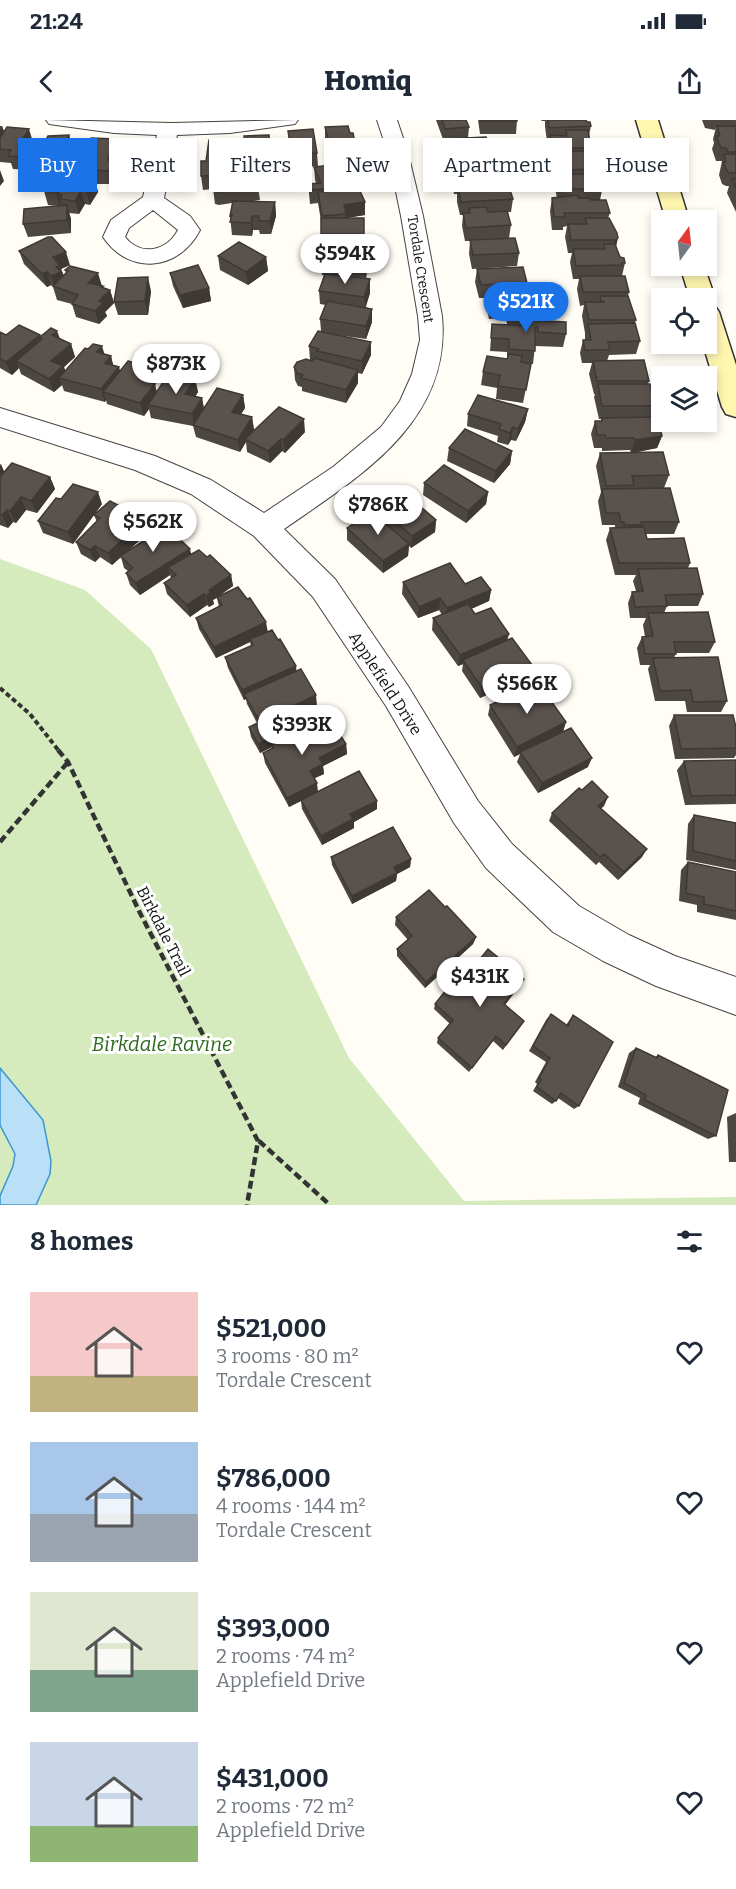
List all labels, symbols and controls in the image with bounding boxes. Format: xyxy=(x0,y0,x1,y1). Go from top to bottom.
text: 21:24 xyxy=(30,8,83,35)
icon: back xyxy=(30,65,63,98)
text: Homiq xyxy=(324,65,412,97)
icon: share xyxy=(673,65,706,98)
chip: Buy xyxy=(18,138,97,192)
chip: Rent xyxy=(109,138,197,192)
chip: Filters xyxy=(209,138,312,192)
chip: New xyxy=(324,138,411,192)
chip: Apartment xyxy=(423,138,572,192)
chip: House xyxy=(584,138,689,192)
north arrow xyxy=(651,210,717,276)
map controls xyxy=(651,210,717,432)
street label: Tordale Crescent xyxy=(404,214,437,324)
pin: $594K xyxy=(303,234,387,285)
text: $594K xyxy=(314,241,376,265)
pin: $521K xyxy=(484,282,568,333)
button: locate xyxy=(651,288,717,354)
text: $521K xyxy=(497,289,555,313)
pin: $873K xyxy=(134,344,218,395)
text: $873K xyxy=(146,351,206,375)
button: layers xyxy=(651,366,717,432)
pin: $786K xyxy=(336,485,420,536)
text: $786K xyxy=(348,492,408,516)
pin: $562K xyxy=(111,502,195,553)
text: $562K xyxy=(123,509,183,533)
street label: Applefield Drive xyxy=(345,628,426,739)
pin: $566K xyxy=(485,664,569,715)
text: $566K xyxy=(496,671,558,695)
pin: $393K xyxy=(260,705,344,756)
text: $393K xyxy=(272,712,332,736)
street label: Birkdale Trail xyxy=(133,883,195,980)
pin: $431K xyxy=(438,957,522,1008)
text: $431K xyxy=(451,964,509,988)
park label: Birkdale Ravine xyxy=(92,1032,232,1056)
icon: filters xyxy=(673,1225,706,1258)
text: 8 homes xyxy=(30,1226,134,1257)
text: $521,000 xyxy=(216,1313,326,1344)
icon: home xyxy=(78,1316,150,1388)
icon: heart xyxy=(673,1336,706,1369)
text: 3 rooms · 80 m² xyxy=(216,1344,359,1368)
text: Tordale Crescent xyxy=(216,1368,372,1392)
text: $786,000 xyxy=(216,1463,331,1494)
icon: home xyxy=(78,1466,150,1538)
icon: heart xyxy=(673,1486,706,1519)
text: 4 rooms · 144 m² xyxy=(216,1494,366,1518)
text: Tordale Crescent xyxy=(216,1518,372,1542)
text: $393,000 xyxy=(216,1613,330,1644)
icon: home xyxy=(78,1616,150,1688)
icon: heart xyxy=(673,1636,706,1669)
text: 2 rooms · 74 m² xyxy=(216,1644,355,1668)
text: Applefield Drive xyxy=(216,1668,365,1692)
text: $431,000 xyxy=(216,1763,329,1794)
icon: home xyxy=(78,1766,150,1838)
icon: heart xyxy=(673,1786,706,1819)
text: 2 rooms · 72 m² xyxy=(216,1794,354,1818)
text: Applefield Drive xyxy=(216,1818,365,1842)

